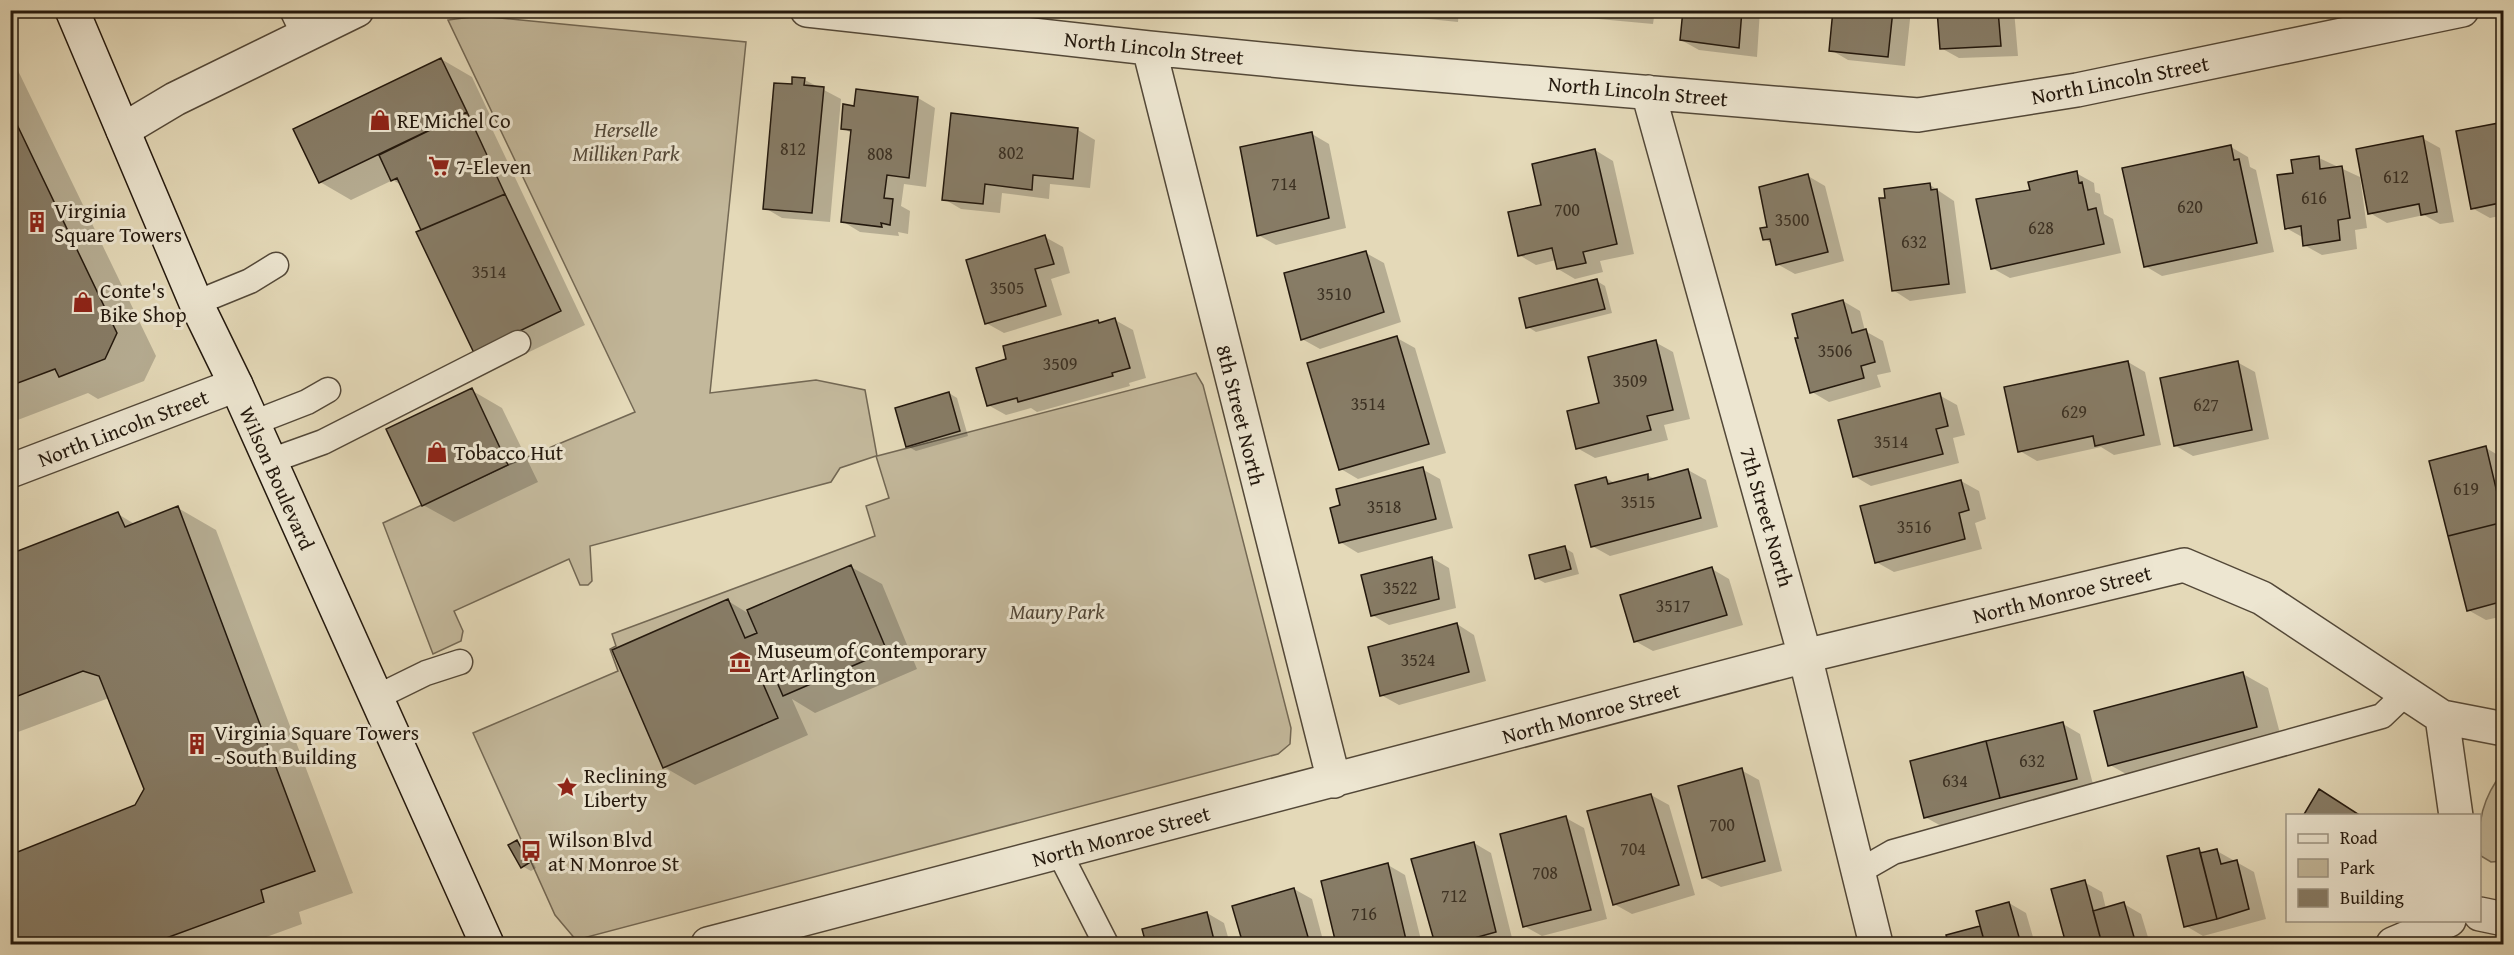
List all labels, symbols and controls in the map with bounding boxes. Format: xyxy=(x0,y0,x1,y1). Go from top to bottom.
street label: North Lincoln Street xyxy=(1063,23,1246,73)
street label: North Lincoln Street xyxy=(2029,47,2212,112)
street label: North Lincoln Street xyxy=(1547,68,1730,114)
place label: RE Michel Co xyxy=(397,105,511,136)
shop icon: RE Michel Co xyxy=(368,108,392,132)
park label: Herselle Milliken Park xyxy=(573,114,680,169)
house number: 812 xyxy=(780,135,806,162)
house number: 802 xyxy=(998,139,1024,166)
house number: 808 xyxy=(867,140,893,167)
place label: 7-Eleven xyxy=(456,151,532,182)
supermarket icon: 7-Eleven xyxy=(427,154,451,178)
house number: 612 xyxy=(2383,163,2409,190)
house number: 714 xyxy=(1271,170,1297,197)
house number: 616 xyxy=(2301,184,2327,211)
house number: 620 xyxy=(2177,193,2203,220)
place label: Virginia Square Towers xyxy=(54,195,182,250)
house number: 700 xyxy=(1554,196,1580,223)
house number: 3500 xyxy=(1775,206,1810,233)
building icon: Virginia Square Towers xyxy=(25,210,49,234)
house number: 628 xyxy=(2028,214,2054,241)
house number: 632 xyxy=(1901,228,1927,255)
house number: 3514 xyxy=(472,258,506,285)
house number: 3505 xyxy=(990,274,1024,301)
place label: Conte's Bike Shop xyxy=(100,275,187,330)
house number: 3510 xyxy=(1317,280,1352,307)
shop icon: Conte's Bike Shop xyxy=(71,290,95,314)
house number: 3506 xyxy=(1818,337,1852,364)
street label: 8th Street North xyxy=(1209,341,1274,489)
house number: 3509 xyxy=(1043,350,1077,377)
house number: 3509 xyxy=(1613,367,1647,394)
street label: North Lincoln Street xyxy=(33,381,213,475)
house number: 3514 xyxy=(1351,390,1385,417)
house number: 627 xyxy=(2193,391,2219,418)
house number: 629 xyxy=(2061,398,2087,425)
street label: Wilson Boulevard xyxy=(231,401,323,556)
house number: 3514 xyxy=(1874,428,1908,455)
place label: Tobacco Hut xyxy=(454,437,564,468)
shop icon: Tobacco Hut xyxy=(425,440,449,464)
street label: 7th Street North xyxy=(1732,444,1802,591)
house number: 619 xyxy=(2453,475,2479,502)
house number: 3515 xyxy=(1621,488,1655,515)
house number: 3518 xyxy=(1367,493,1401,520)
house number: 3516 xyxy=(1897,513,1931,540)
street label: North Monroe Street xyxy=(1969,557,2155,631)
house number: 3522 xyxy=(1383,574,1417,601)
house number: 3517 xyxy=(1656,592,1690,619)
park label: Maury Park xyxy=(1009,596,1105,627)
place label: Museum of Contemporary Art Arlington xyxy=(757,635,987,690)
house number: 3524 xyxy=(1401,646,1435,673)
museum icon: Museum of Contemporary Art Arlington xyxy=(728,650,752,674)
street label: North Monroe Street xyxy=(1498,674,1684,752)
place label: Virginia Square Towers - South Building xyxy=(214,717,419,772)
building icon: Virginia Square Towers - South Building xyxy=(185,732,209,756)
house number: 632 xyxy=(2019,747,2045,774)
place label: Reclining Liberty xyxy=(584,760,667,815)
house number: 634 xyxy=(1942,767,1968,794)
place icon: Reclining Liberty xyxy=(555,775,579,799)
street label: North Monroe Street xyxy=(1028,797,1214,875)
house number: 700 xyxy=(1709,811,1735,838)
legend xyxy=(2286,814,2481,922)
place label: Wilson Blvd at N Monroe St xyxy=(548,824,680,879)
text: Road xyxy=(2340,824,2378,851)
house number: 704 xyxy=(1620,835,1646,862)
bus stop icon: Wilson Blvd at N Monroe St xyxy=(519,839,543,863)
text: Park xyxy=(2340,854,2376,881)
house number: 708 xyxy=(1532,859,1558,886)
house number: 712 xyxy=(1441,882,1467,909)
text: Building xyxy=(2340,884,2404,911)
house number: 716 xyxy=(1351,900,1377,927)

